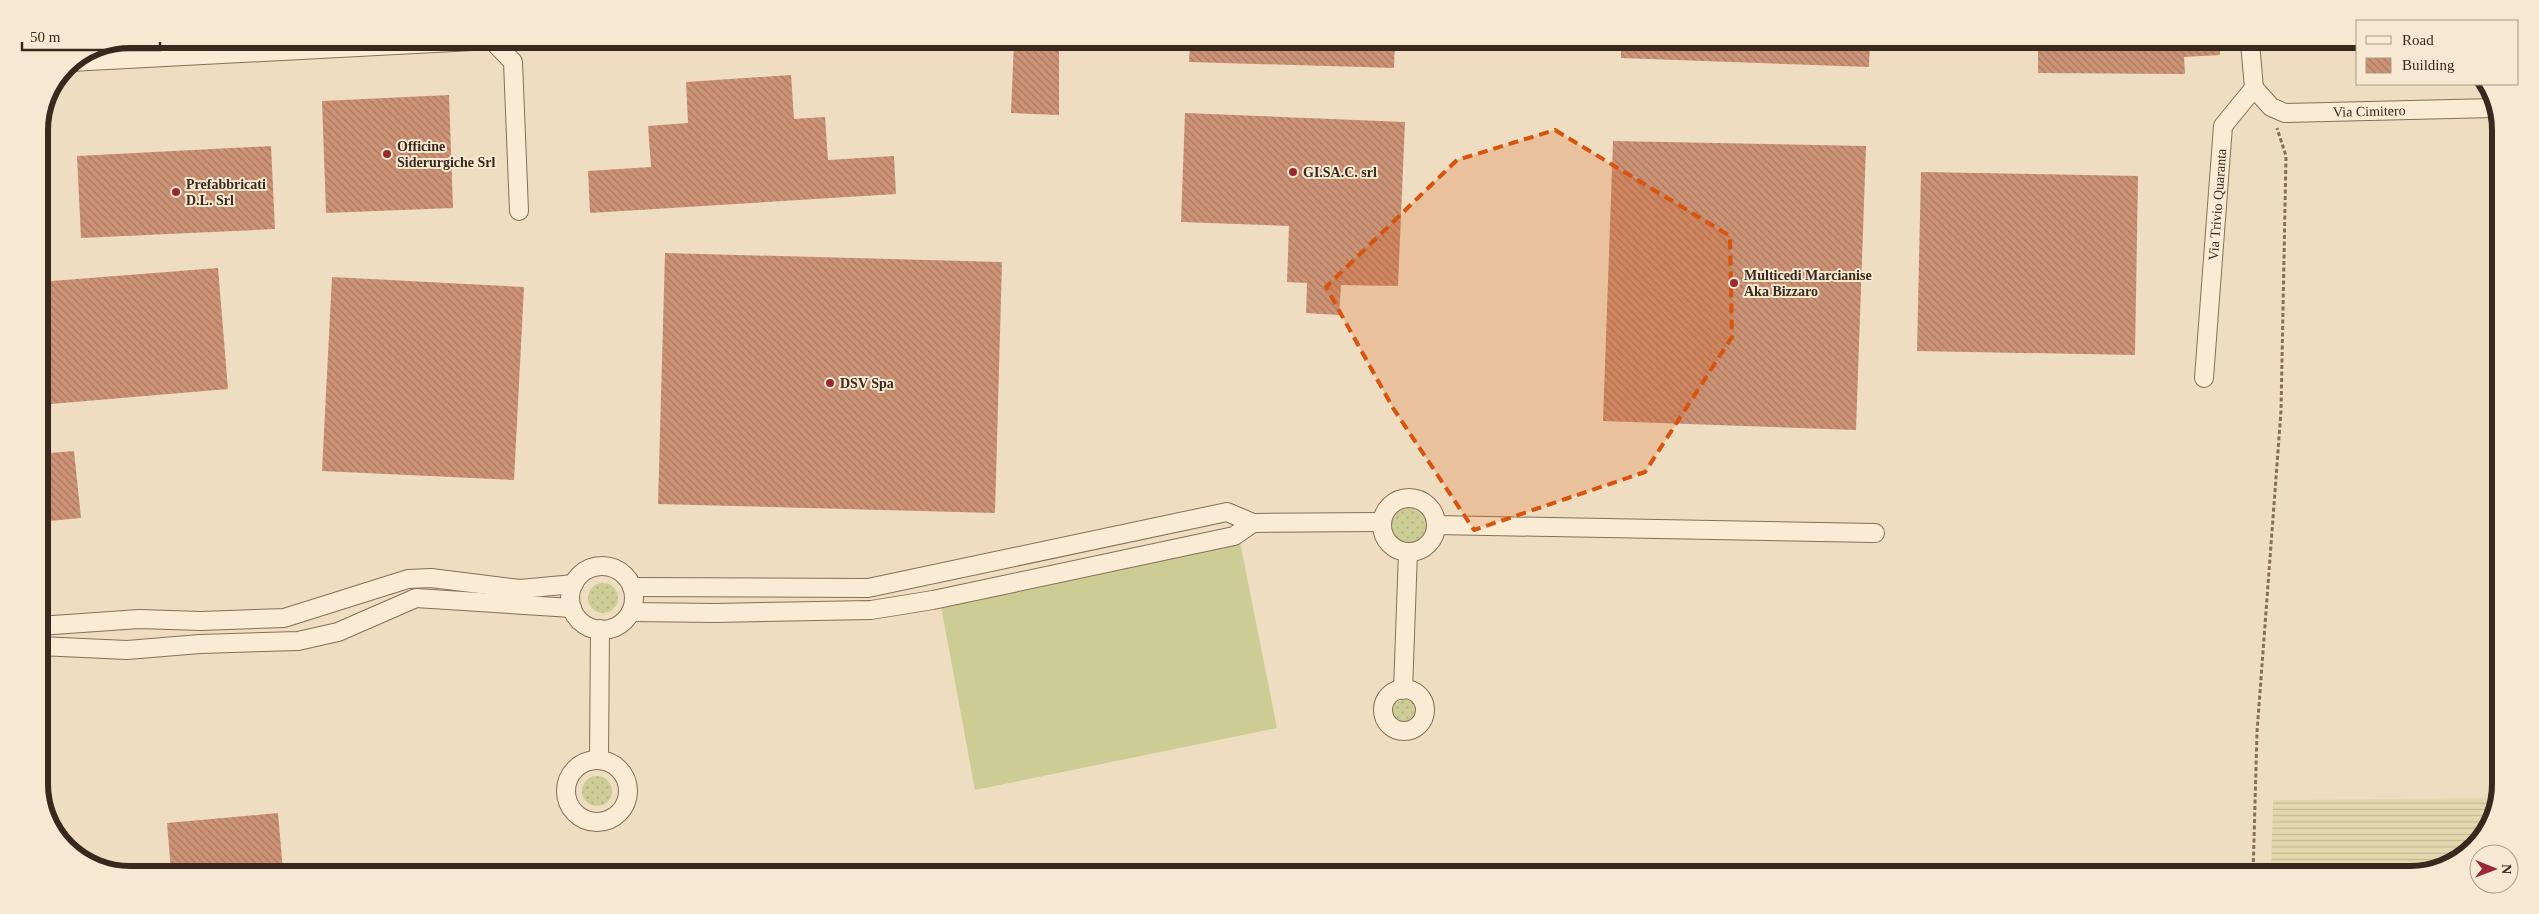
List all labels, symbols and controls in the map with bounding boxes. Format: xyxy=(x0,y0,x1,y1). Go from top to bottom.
scale bar xyxy=(22,20,160,52)
legend xyxy=(2356,20,2519,85)
text: 50 m xyxy=(30,29,61,45)
text: Road xyxy=(2402,32,2434,48)
text: Building xyxy=(2402,57,2455,73)
street label: Via Cimitero xyxy=(2333,103,2406,119)
place label: Officine Siderurgiche Srl xyxy=(397,139,495,170)
street label: Via Trivio Quaranta xyxy=(2205,147,2229,261)
marker: Officine Siderurgiche Srl xyxy=(381,148,393,160)
place label: GI.SA.C. srl xyxy=(1303,165,1377,180)
marker: GI.SA.C. srl xyxy=(1287,166,1299,178)
place label: Prefabbricati D.L. Srl xyxy=(186,177,266,208)
marker: Prefabbricati D.L. Srl xyxy=(170,186,182,198)
place label: Multicedi Marcianise Aka Bizzaro xyxy=(1744,268,1872,299)
marker: Multicedi Marcianise Aka Bizzaro xyxy=(1728,277,1740,289)
place label: DSV Spa xyxy=(840,376,894,391)
marker: DSV Spa xyxy=(824,377,836,389)
north arrow xyxy=(2469,844,2519,894)
text: N xyxy=(2499,864,2514,874)

